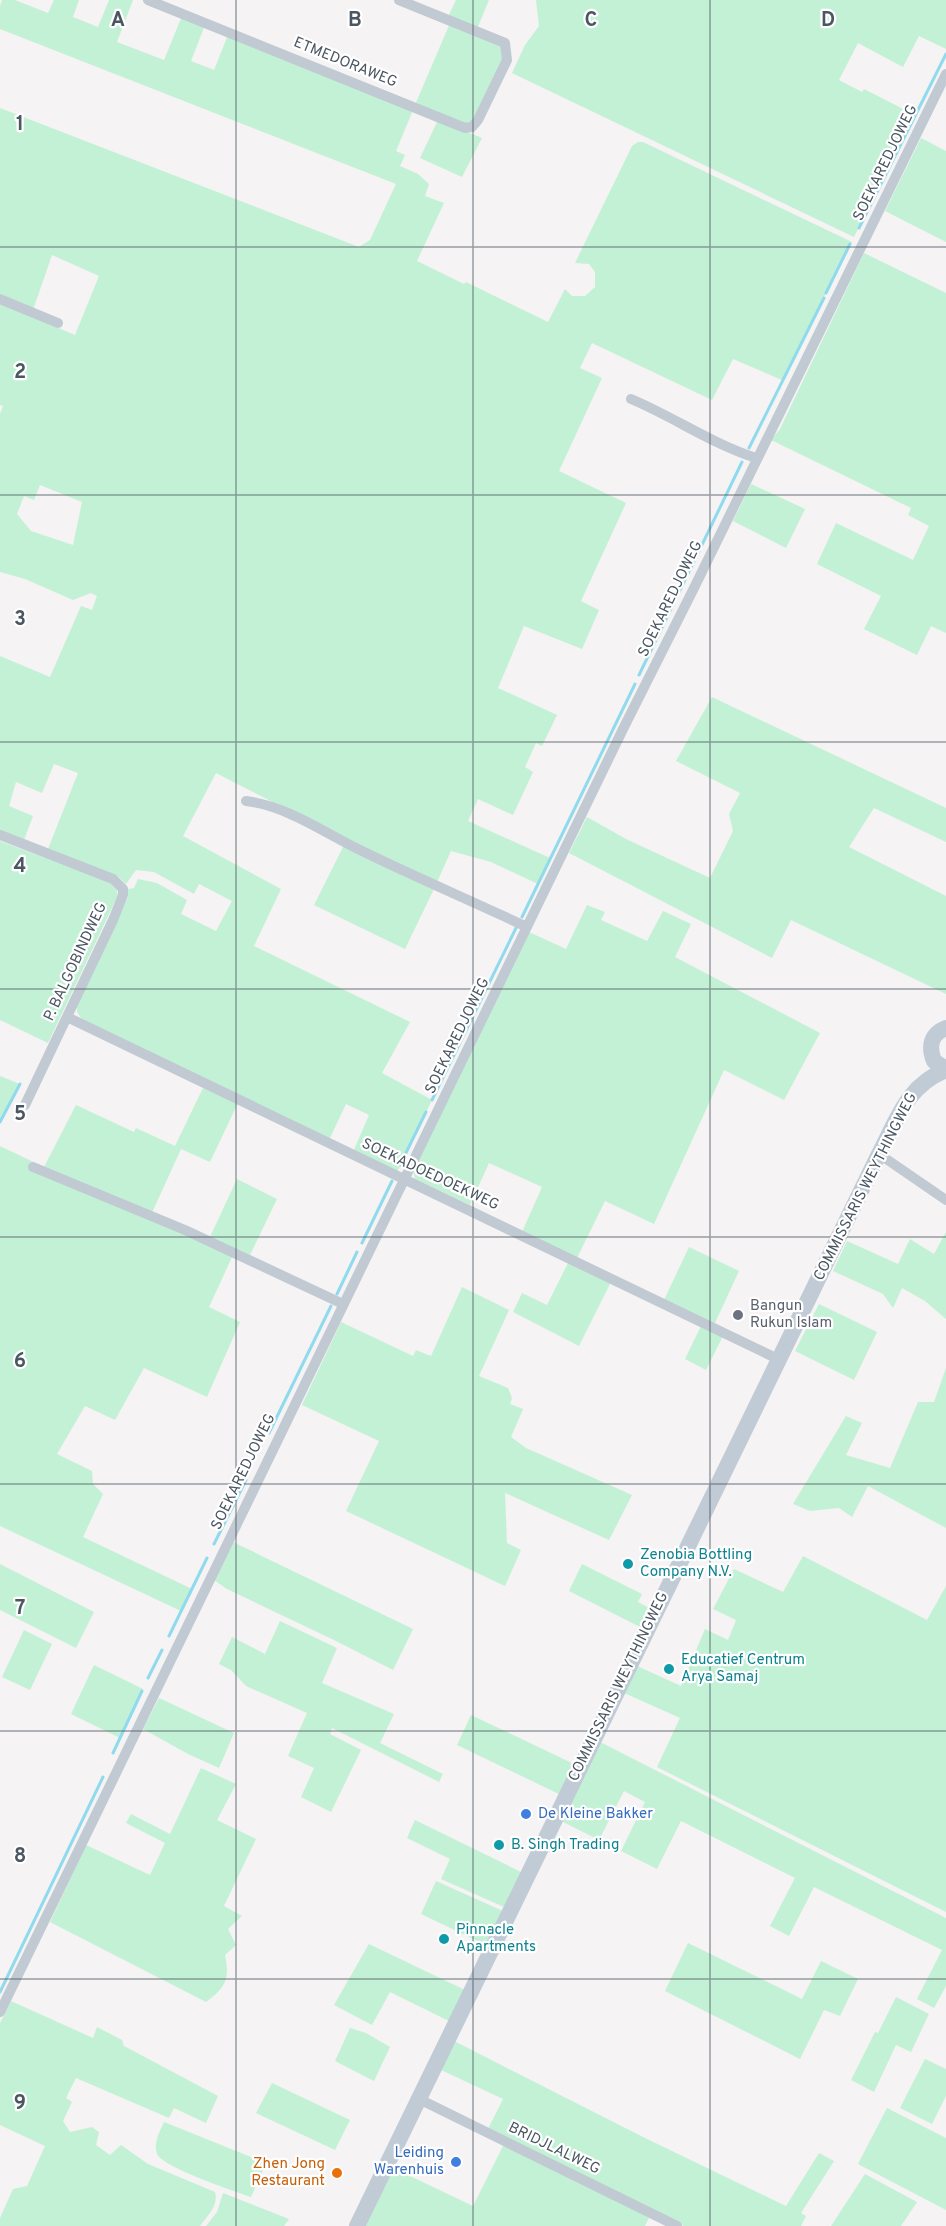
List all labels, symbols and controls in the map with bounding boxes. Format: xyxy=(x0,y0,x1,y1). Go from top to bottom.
text: A xyxy=(111,8,125,34)
text: B xyxy=(348,8,362,34)
text: C xyxy=(585,8,597,34)
text: D xyxy=(821,8,835,34)
street label: ETMEDORAWEG xyxy=(290,34,400,92)
street label: SOEKAREDJOWEG xyxy=(850,102,922,224)
text: 1 xyxy=(16,112,24,138)
text: 2 xyxy=(14,360,26,386)
street label: SOEKAREDJOWEG xyxy=(635,538,707,660)
text: 3 xyxy=(14,607,26,633)
text: 4 xyxy=(14,854,26,880)
street label: P. BALGOBINDWEG xyxy=(40,900,112,1024)
street label: SOEKAREDJOWEG xyxy=(422,975,494,1097)
street label: COMMISSARIS WEYTHINGWEG xyxy=(810,1090,922,1284)
text: 5 xyxy=(14,1102,26,1128)
street label: SOEKADOEDOEKWEG xyxy=(358,1135,502,1215)
place label: Bangun Rukun Islam xyxy=(750,1297,832,1333)
marker: Bangun Rukun Islam xyxy=(731,1308,745,1322)
text: 6 xyxy=(14,1349,26,1375)
street label: SOEKAREDJOWEG xyxy=(208,1411,280,1533)
place label: Zenobia Bottling Company N.V. xyxy=(640,1546,752,1582)
marker: Zenobia Bottling Company N.V. xyxy=(621,1557,635,1571)
street label: COMMISSARIS WEYTHINGWEG xyxy=(565,1589,673,1785)
text: 7 xyxy=(15,1596,25,1622)
place label: Educatief Centrum Arya Samaj xyxy=(681,1651,805,1687)
marker: Educatief Centrum Arya Samaj xyxy=(662,1662,676,1676)
place label: De Kleine Bakker xyxy=(538,1805,653,1824)
marker: De Kleine Bakker xyxy=(519,1807,533,1821)
place label: B. Singh Trading xyxy=(511,1836,619,1855)
marker: B. Singh Trading xyxy=(492,1838,506,1852)
text: 8 xyxy=(14,1844,26,1870)
place label: Pinnacle Apartments xyxy=(456,1921,536,1957)
marker: Pinnacle Apartments xyxy=(437,1932,451,1946)
text: 9 xyxy=(14,2091,26,2117)
street label: BRIDJLALWEG xyxy=(505,2119,603,2179)
place label: Leiding Warenhuis xyxy=(374,2144,444,2180)
place label: Zhen Jong Restaurant xyxy=(251,2155,325,2191)
marker: Leiding Warenhuis xyxy=(449,2155,463,2169)
marker: Zhen Jong Restaurant xyxy=(330,2166,344,2180)

